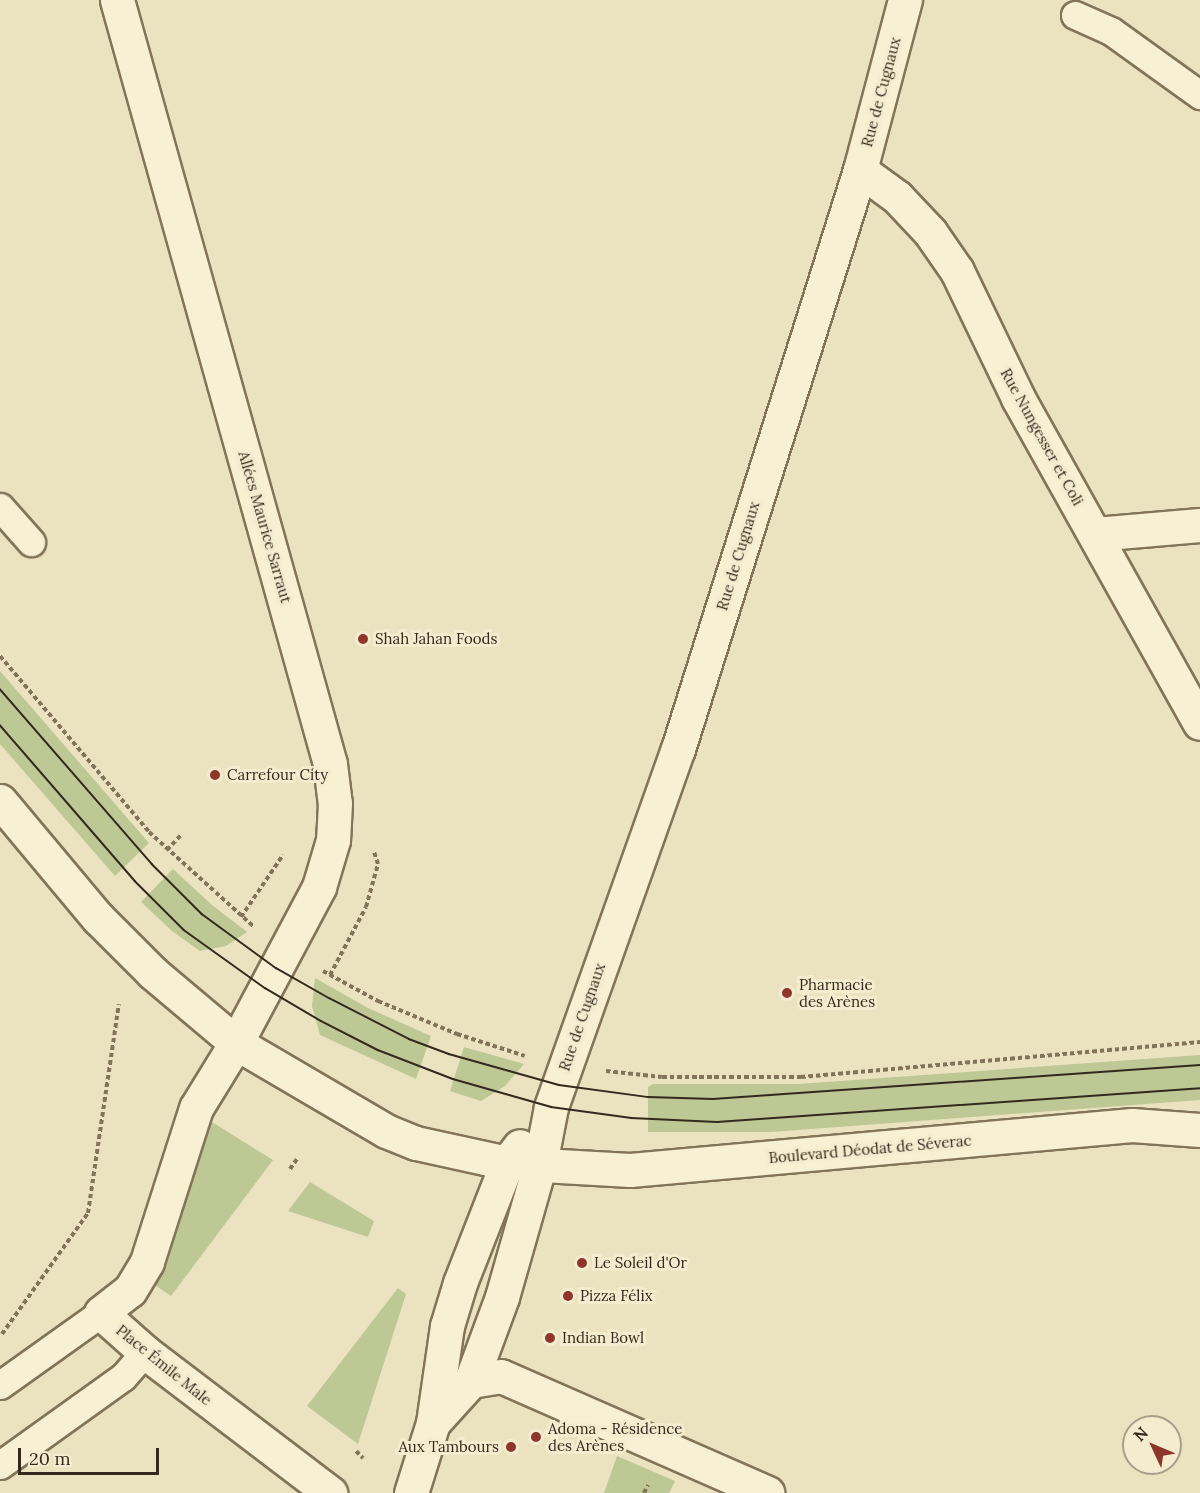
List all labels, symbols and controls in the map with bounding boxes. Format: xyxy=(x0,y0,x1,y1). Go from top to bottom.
street label: Rue de Cugnaux xyxy=(858,35,904,149)
street label: Rue Nungesser et Coli xyxy=(997,365,1087,509)
street label: Allées Maurice Sarraut xyxy=(235,449,295,605)
street label: Rue de Cugnaux xyxy=(713,499,763,613)
place label: Shah Jahan Foods xyxy=(375,630,498,648)
marker: Shah Jahan Foods xyxy=(356,632,370,646)
place label: Carrefour City xyxy=(227,766,328,784)
marker: Carrefour City xyxy=(208,768,222,782)
street label: Rue de Cugnaux xyxy=(555,961,609,1073)
place label: Pharmacie des Arènes xyxy=(799,975,875,1010)
marker: Pharmacie des Arènes xyxy=(780,986,794,1000)
street label: Boulevard Déodat de Séverac xyxy=(768,1131,972,1167)
place label: Le Soleil d'Or xyxy=(594,1254,687,1272)
marker: Le Soleil d'Or xyxy=(575,1256,589,1270)
place label: Pizza Félix xyxy=(580,1287,653,1305)
marker: Pizza Félix xyxy=(561,1289,575,1303)
street label: Place Émile Male xyxy=(113,1321,215,1409)
place label: Indian Bowl xyxy=(562,1329,644,1347)
marker: Indian Bowl xyxy=(543,1331,557,1345)
north arrow xyxy=(1122,1415,1182,1475)
place label: Adoma - Résidence des Arènes xyxy=(548,1419,682,1454)
text: N xyxy=(1129,1422,1152,1445)
marker: Adoma - Résidence des Arènes xyxy=(529,1430,543,1444)
scale bar xyxy=(21,1436,162,1474)
place label: Aux Tambours xyxy=(398,1438,499,1456)
marker: Aux Tambours xyxy=(504,1440,518,1454)
text: 20 m xyxy=(29,1447,71,1470)

